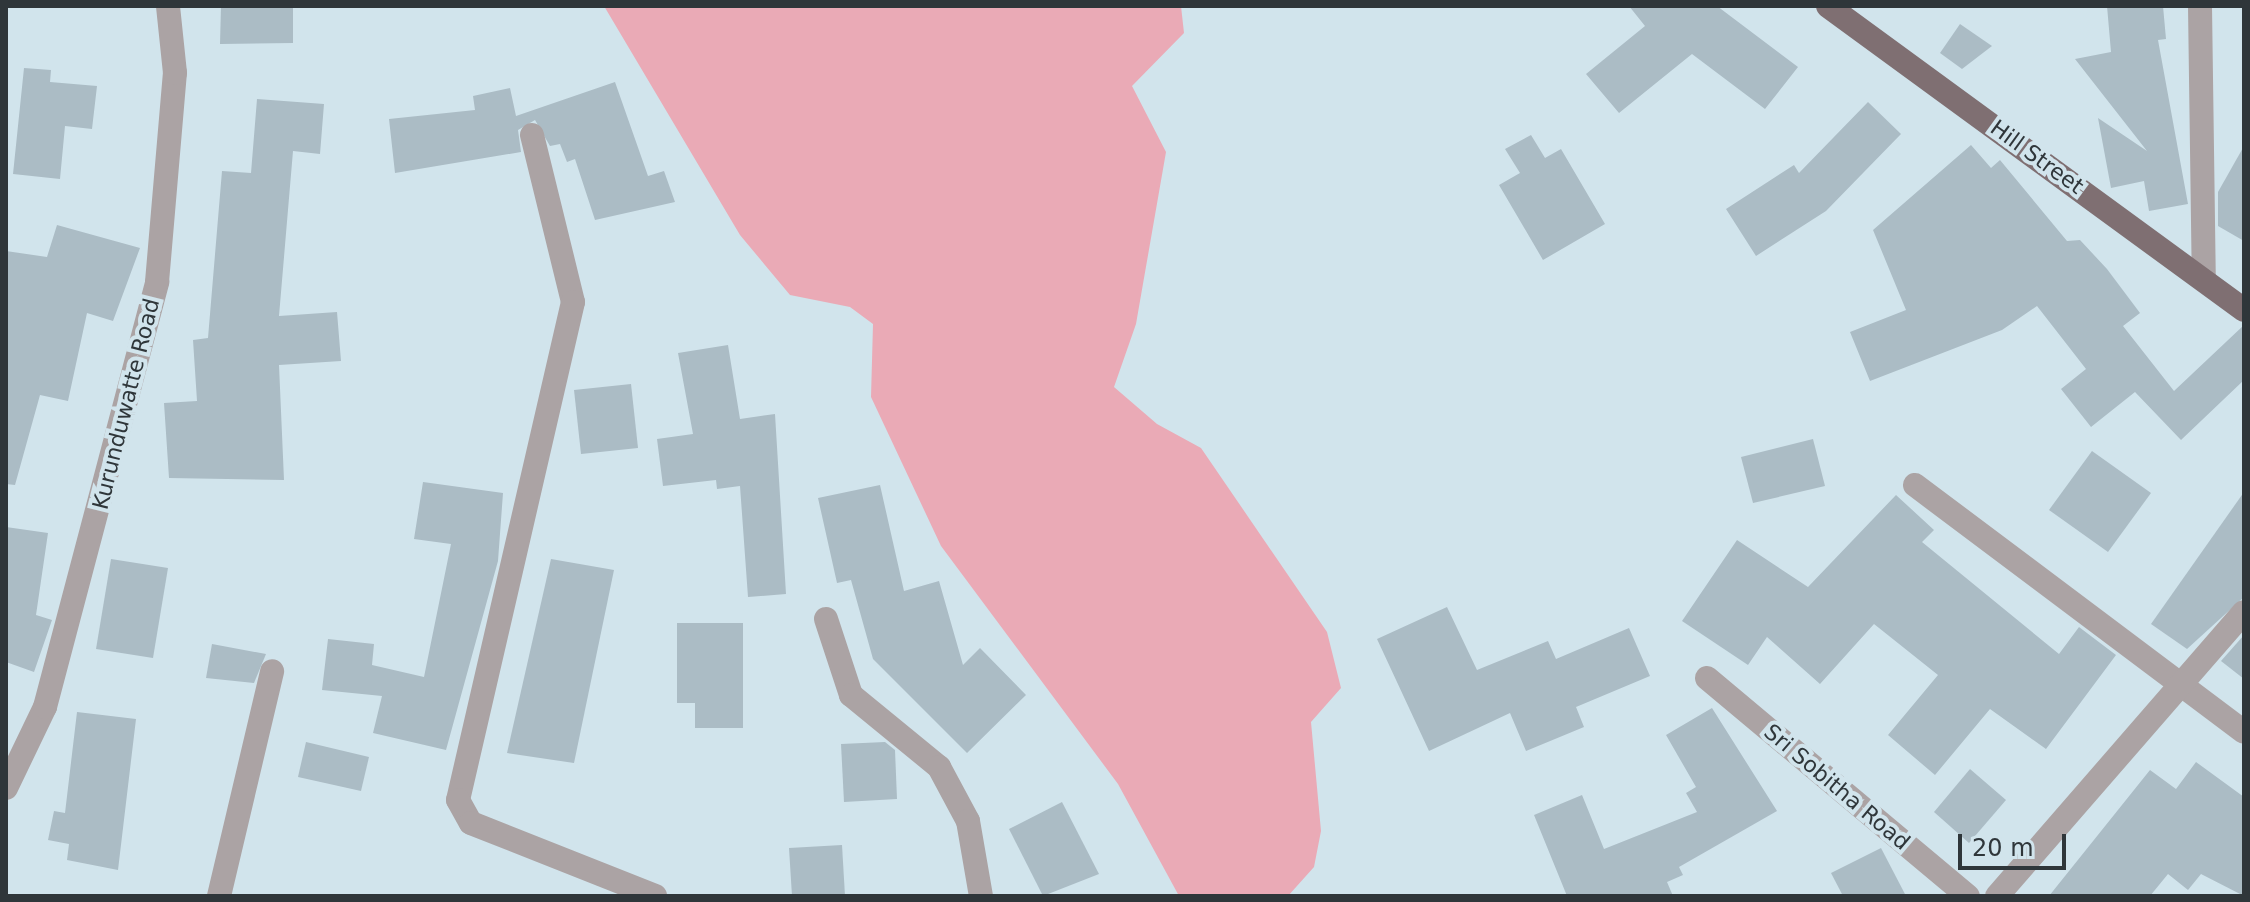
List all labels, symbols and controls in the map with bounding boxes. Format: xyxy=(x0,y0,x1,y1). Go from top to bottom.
street label: Hill Street xyxy=(1985,114,2089,200)
street label: Kurunduwatte Road xyxy=(87,296,165,512)
street label: Sri Sobitha Road xyxy=(1759,718,1915,856)
scale bar xyxy=(1962,818,2070,868)
text: 20 m xyxy=(1972,834,2034,862)

